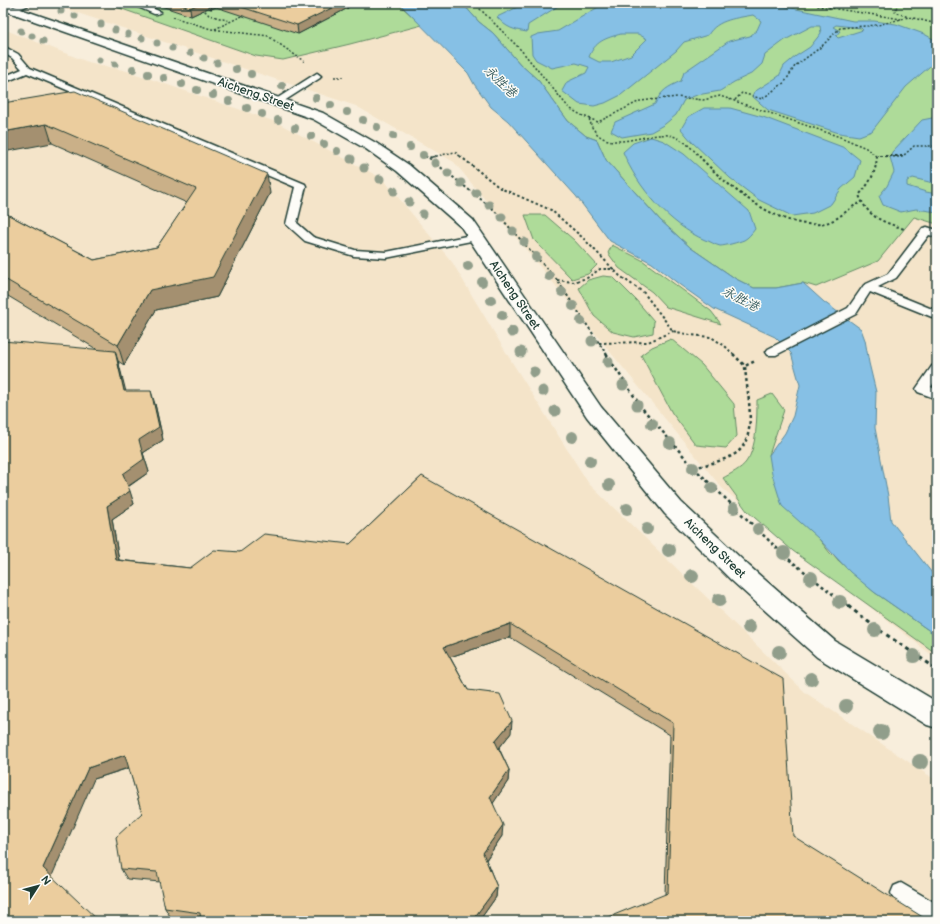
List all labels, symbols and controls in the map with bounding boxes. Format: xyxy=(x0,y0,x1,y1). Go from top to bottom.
water label: 永胜港 xyxy=(481,62,521,102)
street label: Aicheng Street xyxy=(216,74,296,115)
street label: Aicheng Street xyxy=(486,258,543,333)
water label: 永胜港 xyxy=(720,283,763,316)
street label: Aicheng Street xyxy=(681,515,749,582)
north arrow xyxy=(18,866,58,906)
text: N xyxy=(38,873,53,888)

